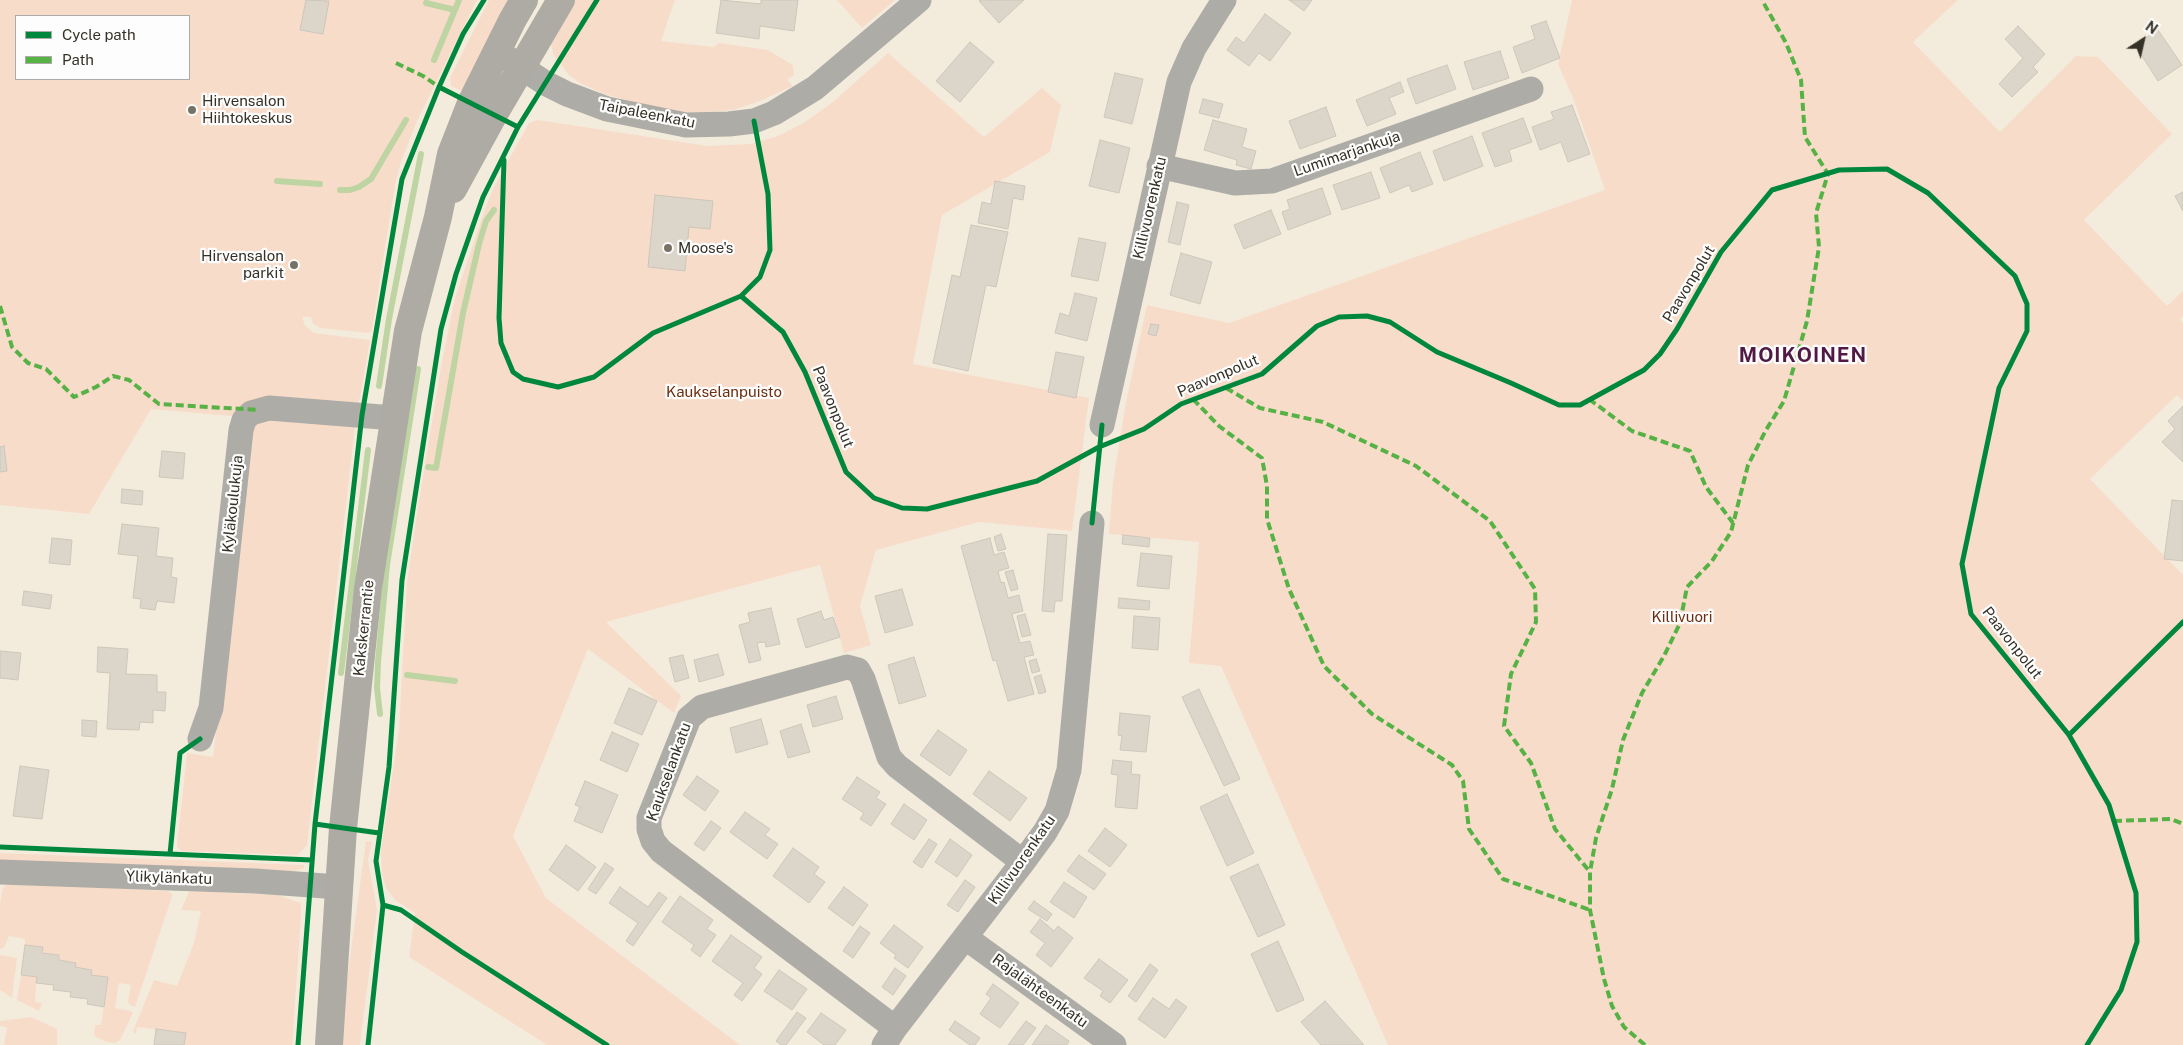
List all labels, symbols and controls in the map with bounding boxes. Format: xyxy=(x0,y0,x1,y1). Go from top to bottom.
legend xyxy=(15,15,190,80)
north arrow xyxy=(2118,15,2168,65)
text: N xyxy=(2143,18,2161,37)
text: Cycle path xyxy=(62,26,136,43)
text: Path xyxy=(62,51,94,68)
place label: Hirvensalon Hiihtokeskus xyxy=(202,92,292,127)
street label: Taipaleenkatu xyxy=(597,96,697,132)
marker: Hirvensalon Hiihtokeskus xyxy=(186,104,198,116)
street label: Lumimarjankuja xyxy=(1291,127,1403,181)
street label: Killivuorenkatu xyxy=(1129,155,1171,261)
place label: Moose's xyxy=(678,239,733,257)
marker: Moose's xyxy=(662,242,674,254)
street label: Paavonpolut xyxy=(1659,242,1719,326)
place label: Hirvensalon parkit xyxy=(201,247,284,282)
marker: Hirvensalon parkit xyxy=(288,259,300,271)
district label: MOIKOINEN xyxy=(1738,344,1868,368)
street label: Paavonpolut xyxy=(1175,351,1261,401)
street label: Paavonpolut xyxy=(808,364,858,450)
park label: Kaukselanpuisto xyxy=(666,383,782,401)
street label: Kyläkoulukuja xyxy=(219,454,247,554)
street label: Kakskerrantie xyxy=(350,579,378,677)
street label: Paavonpolut xyxy=(1978,603,2046,683)
park label: Killivuori xyxy=(1652,608,1712,626)
street label: Kaukselankatu xyxy=(643,720,695,824)
street label: Killivuorenkatu xyxy=(985,812,1059,908)
street label: Ylikylänkatu xyxy=(126,868,212,888)
street label: Rajalähteenkatu xyxy=(989,950,1091,1032)

